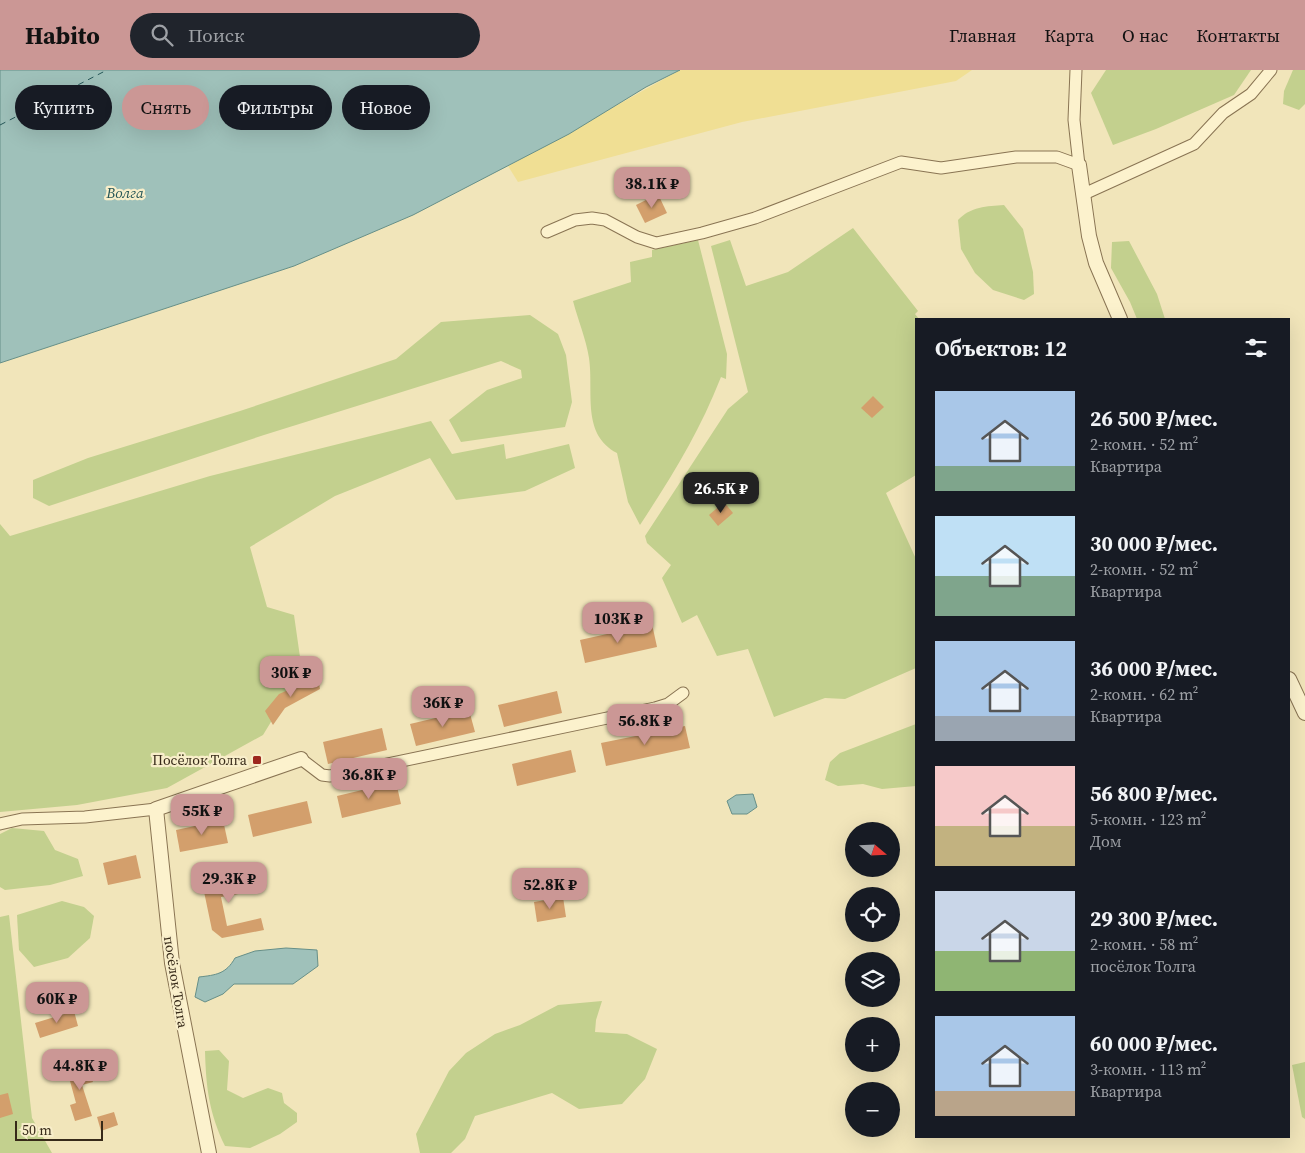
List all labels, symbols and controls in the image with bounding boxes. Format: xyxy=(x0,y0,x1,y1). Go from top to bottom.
search box xyxy=(130,13,480,58)
text: Habito xyxy=(25,19,100,52)
icon: search xyxy=(148,21,176,49)
text: Поиск xyxy=(188,22,245,48)
text: Главная xyxy=(949,23,1016,48)
text: Карта xyxy=(1044,23,1094,48)
text: О нас xyxy=(1122,23,1168,48)
text: Контакты xyxy=(1196,23,1280,48)
chip: Купить xyxy=(15,85,112,130)
chip: Снять xyxy=(122,85,209,130)
chip: Фильтры xyxy=(219,85,332,130)
chip: Новое xyxy=(342,85,430,130)
pin: 38.1K ₽ xyxy=(606,166,698,209)
text: 38.1K ₽ xyxy=(625,172,679,194)
water label: Волга xyxy=(105,182,144,203)
text: Объектов: 12 xyxy=(935,334,1067,363)
icon: filters xyxy=(1242,334,1270,362)
text: 26 500 ₽/мес. xyxy=(1090,404,1218,433)
icon: home xyxy=(975,411,1035,471)
text: 2-комн. · 52 m² xyxy=(1090,433,1198,455)
text: Квартира xyxy=(1090,455,1162,477)
pin: 26.5K ₽ xyxy=(675,472,767,514)
text: 26.5K ₽ xyxy=(694,477,748,499)
text: 30 000 ₽/мес. xyxy=(1090,529,1218,558)
icon: home xyxy=(975,536,1035,596)
text: 2-комн. · 52 m² xyxy=(1090,558,1198,580)
text: Квартира xyxy=(1090,580,1162,602)
pin: 103K ₽ xyxy=(577,602,659,644)
text: 103K ₽ xyxy=(593,607,643,629)
text: 36 000 ₽/мес. xyxy=(1090,654,1218,683)
pin: 30K ₽ xyxy=(256,656,326,698)
text: 30K ₽ xyxy=(271,661,311,683)
icon: home xyxy=(975,661,1035,721)
text: 2-комн. · 62 m² xyxy=(1090,683,1198,705)
pin: 36K ₽ xyxy=(408,686,478,728)
text: 36K ₽ xyxy=(423,691,463,713)
pin: 56.8K ₽ xyxy=(599,704,691,746)
text: Квартира xyxy=(1090,705,1162,727)
text: 56.8K ₽ xyxy=(618,709,672,731)
place label: Посёлок Толга xyxy=(152,750,248,770)
marker: Посёлок Толга xyxy=(251,754,263,766)
pin: 36.8K ₽ xyxy=(323,758,415,800)
text: 36.8K ₽ xyxy=(342,763,396,785)
text: 56 800 ₽/мес. xyxy=(1090,779,1218,808)
icon: home xyxy=(975,786,1035,846)
pin: 55K ₽ xyxy=(167,794,237,836)
text: 55K ₽ xyxy=(182,799,222,821)
text: 5-комн. · 123 m² xyxy=(1090,808,1206,830)
north arrow xyxy=(845,822,900,878)
map controls xyxy=(845,822,900,1137)
text: Дом xyxy=(1090,830,1122,852)
pin: 29.3K ₽ xyxy=(183,862,275,904)
text: 29.3K ₽ xyxy=(202,867,256,889)
pin: 52.8K ₽ xyxy=(504,868,596,910)
text: 52.8K ₽ xyxy=(523,873,577,895)
button: locate xyxy=(845,887,900,942)
text: 29 300 ₽/мес. xyxy=(1090,904,1218,933)
icon: home xyxy=(975,911,1035,971)
text: 2-комн. · 58 m² xyxy=(1090,933,1198,955)
street label: посёлок Толга xyxy=(159,935,193,1030)
button: layers xyxy=(845,952,900,1007)
text: посёлок Толга xyxy=(1090,955,1196,977)
pin: 60K ₽ xyxy=(22,982,92,1024)
text: 60K ₽ xyxy=(37,987,77,1009)
button: + xyxy=(845,1017,900,1072)
text: 60 000 ₽/мес. xyxy=(1090,1029,1218,1058)
icon: home xyxy=(975,1036,1035,1096)
pin: 44.8K ₽ xyxy=(34,1048,126,1091)
text: 44.8K ₽ xyxy=(53,1054,107,1076)
text: 3-комн. · 113 m² xyxy=(1090,1058,1206,1080)
text: Квартира xyxy=(1090,1080,1162,1102)
button: − xyxy=(845,1082,900,1137)
scale bar xyxy=(15,1118,102,1141)
text: 50 m xyxy=(22,1120,52,1140)

